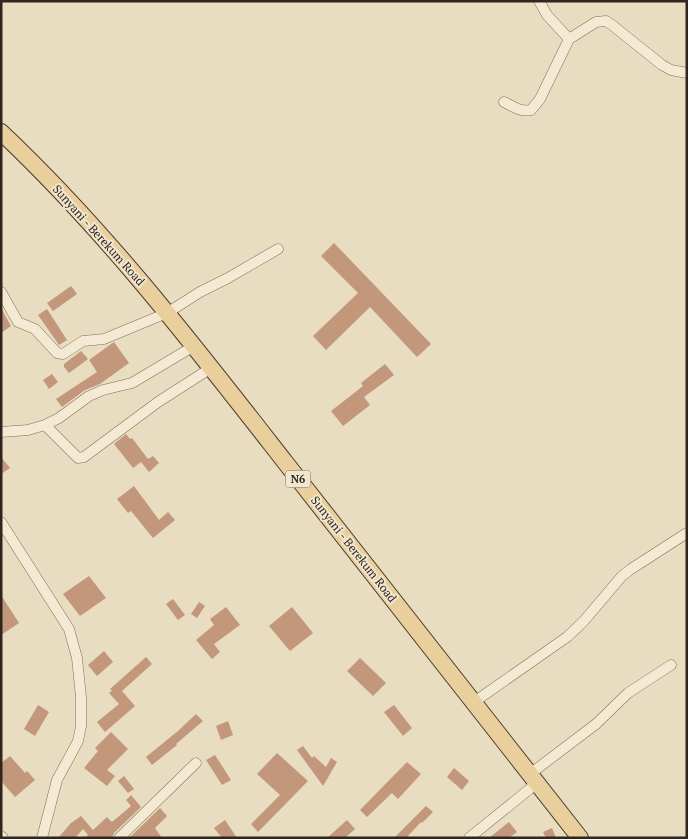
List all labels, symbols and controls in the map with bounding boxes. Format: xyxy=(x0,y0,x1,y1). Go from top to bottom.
street label: Sunyani - Berekum Road xyxy=(50,182,148,289)
road number: N6 xyxy=(286,470,310,488)
street label: Sunyani - Berekum Road xyxy=(308,493,400,605)

